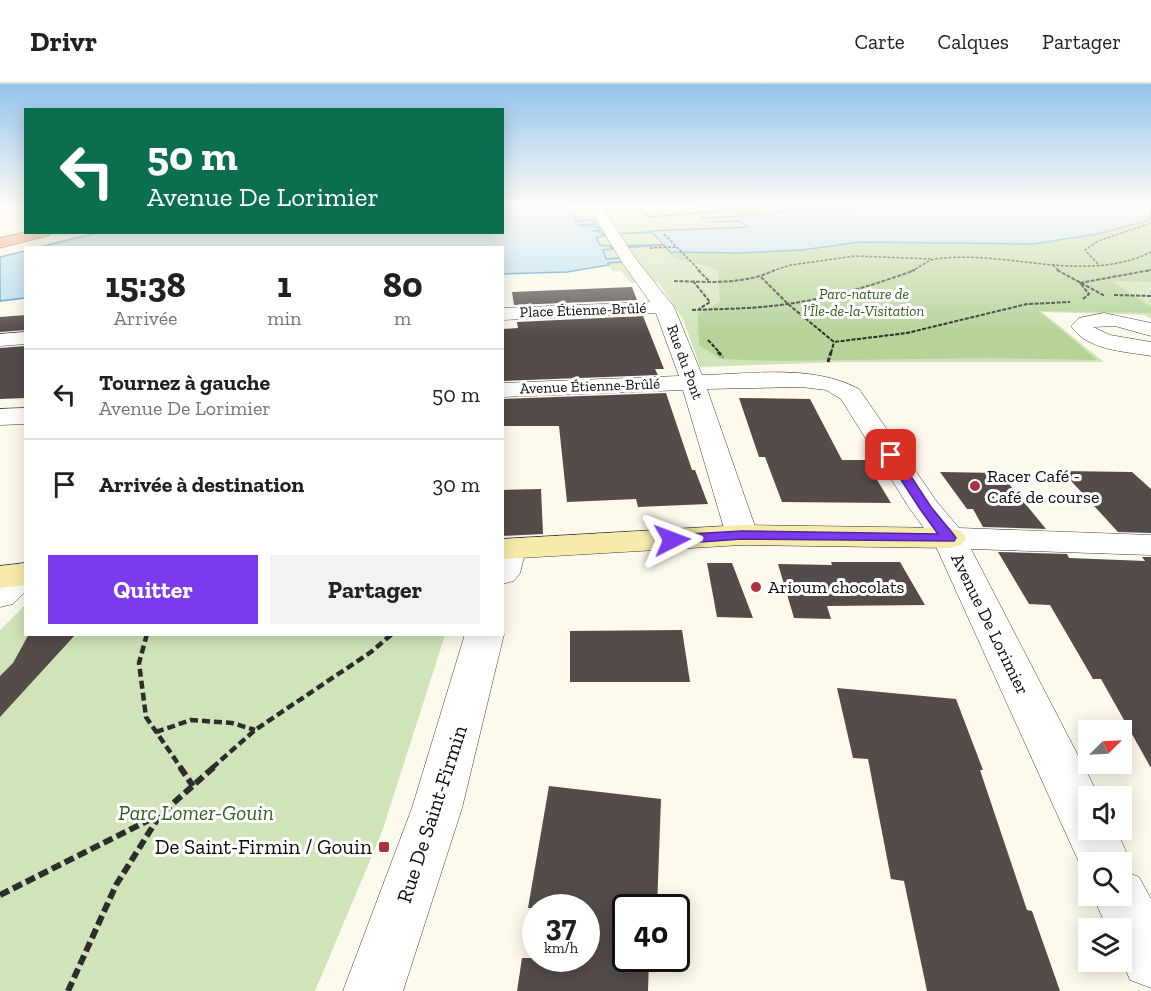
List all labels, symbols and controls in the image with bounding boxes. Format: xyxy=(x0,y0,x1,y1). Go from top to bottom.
text: Drivr xyxy=(30,25,97,58)
text: Carte xyxy=(854,29,905,54)
text: Calques xyxy=(938,29,1009,54)
text: Partager xyxy=(1042,29,1121,54)
text: 50 m xyxy=(147,130,238,181)
icon: left xyxy=(48,132,126,210)
text: Avenue De Lorimier xyxy=(147,181,379,213)
text: 15:38 xyxy=(105,263,186,306)
text: 1 xyxy=(277,263,292,306)
text: 80 xyxy=(383,263,423,306)
park label: Parc-nature de l'Île-de-la-Visitation xyxy=(804,285,925,320)
street label: Place Étienne-Brûlé xyxy=(519,299,647,321)
text: Arrivée xyxy=(114,306,177,330)
text: min xyxy=(267,306,302,330)
text: m xyxy=(394,306,411,330)
street label: Rue du Pont xyxy=(663,322,707,402)
text: Tournez à gauche xyxy=(99,369,270,396)
street label: Avenue Étienne-Brûlé xyxy=(519,375,661,397)
icon: left xyxy=(48,378,81,411)
text: 50 m xyxy=(432,381,480,408)
text: Avenue De Lorimier xyxy=(99,396,271,420)
pin xyxy=(865,429,916,480)
icon: arrive xyxy=(874,438,907,471)
place label: Racer Café - Café de course xyxy=(987,465,1099,508)
icon: arrive xyxy=(48,468,81,501)
text: Arrivée à destination xyxy=(99,471,304,498)
text: 30 m xyxy=(433,471,480,498)
marker: Racer Café - Café de course xyxy=(968,479,982,493)
position arrow xyxy=(640,508,704,572)
street label: Avenue De Lorimier xyxy=(946,550,1034,698)
button: Quitter xyxy=(48,555,258,624)
button: Partager xyxy=(270,555,480,624)
place label: Arioum chocolats xyxy=(768,576,905,598)
marker: Arioum chocolats xyxy=(749,580,763,594)
north arrow xyxy=(1078,720,1132,774)
map controls xyxy=(1078,720,1132,972)
street label: Rue De Saint-Firmin xyxy=(391,722,472,906)
button: sound xyxy=(1078,786,1132,840)
park label: Parc Lomer-Gouin xyxy=(118,800,274,825)
place label: De Saint-Firmin / Gouin xyxy=(155,834,372,859)
marker: De Saint-Firmin / Gouin xyxy=(377,840,391,854)
button: search xyxy=(1078,852,1132,906)
speed limit sign: 40 xyxy=(612,894,690,972)
text: 37 xyxy=(546,908,576,944)
button: layers xyxy=(1078,918,1132,972)
text: km/h xyxy=(544,939,578,957)

